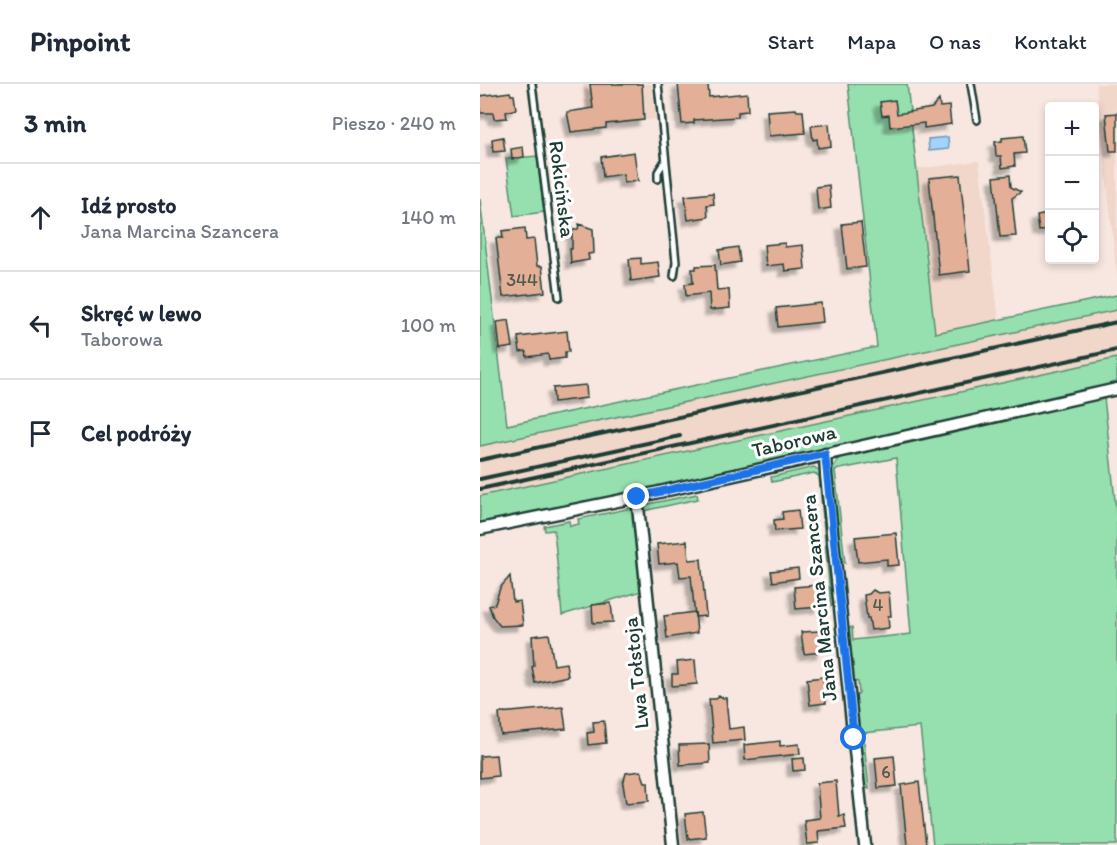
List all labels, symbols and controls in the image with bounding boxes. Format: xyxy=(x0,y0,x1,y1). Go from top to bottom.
text: Pinpoint xyxy=(30,24,131,58)
text: Start xyxy=(768,29,814,54)
text: Mapa xyxy=(847,29,896,54)
text: O nas xyxy=(929,29,981,54)
text: Kontakt xyxy=(1014,29,1087,54)
map controls xyxy=(1045,102,1099,264)
button: + xyxy=(1045,102,1099,156)
text: 3 min xyxy=(24,107,86,139)
text: Pieszo · 240 m xyxy=(332,111,456,135)
street label: Rokicińska xyxy=(544,139,581,239)
button: − xyxy=(1045,156,1099,210)
text: Idź prosto xyxy=(81,192,177,219)
icon: ahead xyxy=(24,201,57,234)
text: 140 m xyxy=(401,205,456,229)
button: locate xyxy=(1045,210,1099,264)
text: Jana Marcina Szancera xyxy=(81,219,279,243)
house number: 344 xyxy=(506,269,538,291)
text: Skręć w lewo xyxy=(81,300,202,327)
icon: left xyxy=(24,309,57,342)
text: 100 m xyxy=(401,313,456,337)
text: Taborowa xyxy=(81,327,163,351)
icon: arrive xyxy=(24,417,57,450)
street label: Taborowa xyxy=(749,419,839,462)
text: Cel podróży xyxy=(81,420,191,447)
route end xyxy=(623,483,649,509)
street label: Jana Marcina Szancera xyxy=(795,493,842,703)
house number: 4 xyxy=(873,594,884,616)
street label: Lwa Tołstoja xyxy=(617,616,654,730)
route start xyxy=(840,724,866,750)
house number: 6 xyxy=(881,761,891,783)

